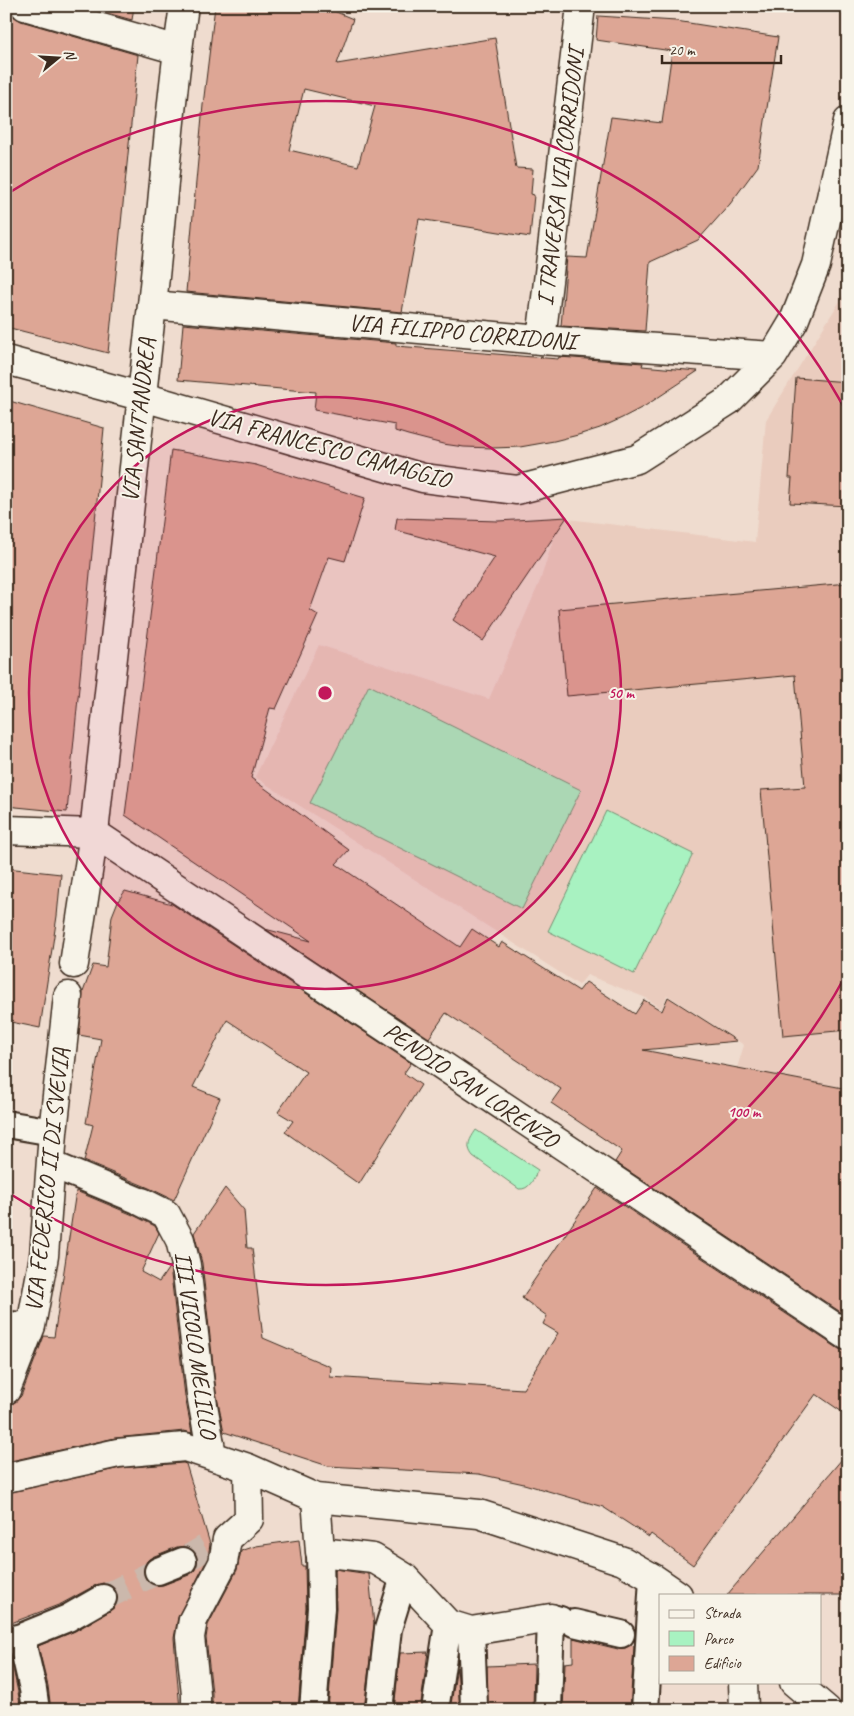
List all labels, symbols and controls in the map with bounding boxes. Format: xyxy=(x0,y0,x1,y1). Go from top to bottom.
north arrow xyxy=(32,32,82,82)
scale bar xyxy=(662,32,780,64)
street label: I TRAVERSA VIA CORRIDONI xyxy=(529,41,591,307)
text: 20 m xyxy=(669,41,696,60)
text: N xyxy=(60,47,80,63)
street label: VIA FILIPPO CORRIDONI xyxy=(347,307,581,357)
street label: VIA SANT'ANDREA xyxy=(114,336,162,504)
street label: VIA FRANCESCO CAMAGGIO xyxy=(205,401,456,496)
centre of rings xyxy=(316,684,334,702)
text: 50 m xyxy=(608,684,635,703)
street label: PENDIO SAN LORENZO xyxy=(378,1016,567,1156)
street label: VIA FEDERICO II DI SVEVIA xyxy=(18,1046,76,1313)
text: 100 m xyxy=(728,1103,762,1122)
street label: III VICOLO MELILLO xyxy=(168,1250,224,1443)
legend xyxy=(659,1594,822,1684)
text: Strada xyxy=(704,1604,741,1623)
text: Parco xyxy=(704,1630,735,1649)
text: Edificio xyxy=(704,1654,742,1673)

